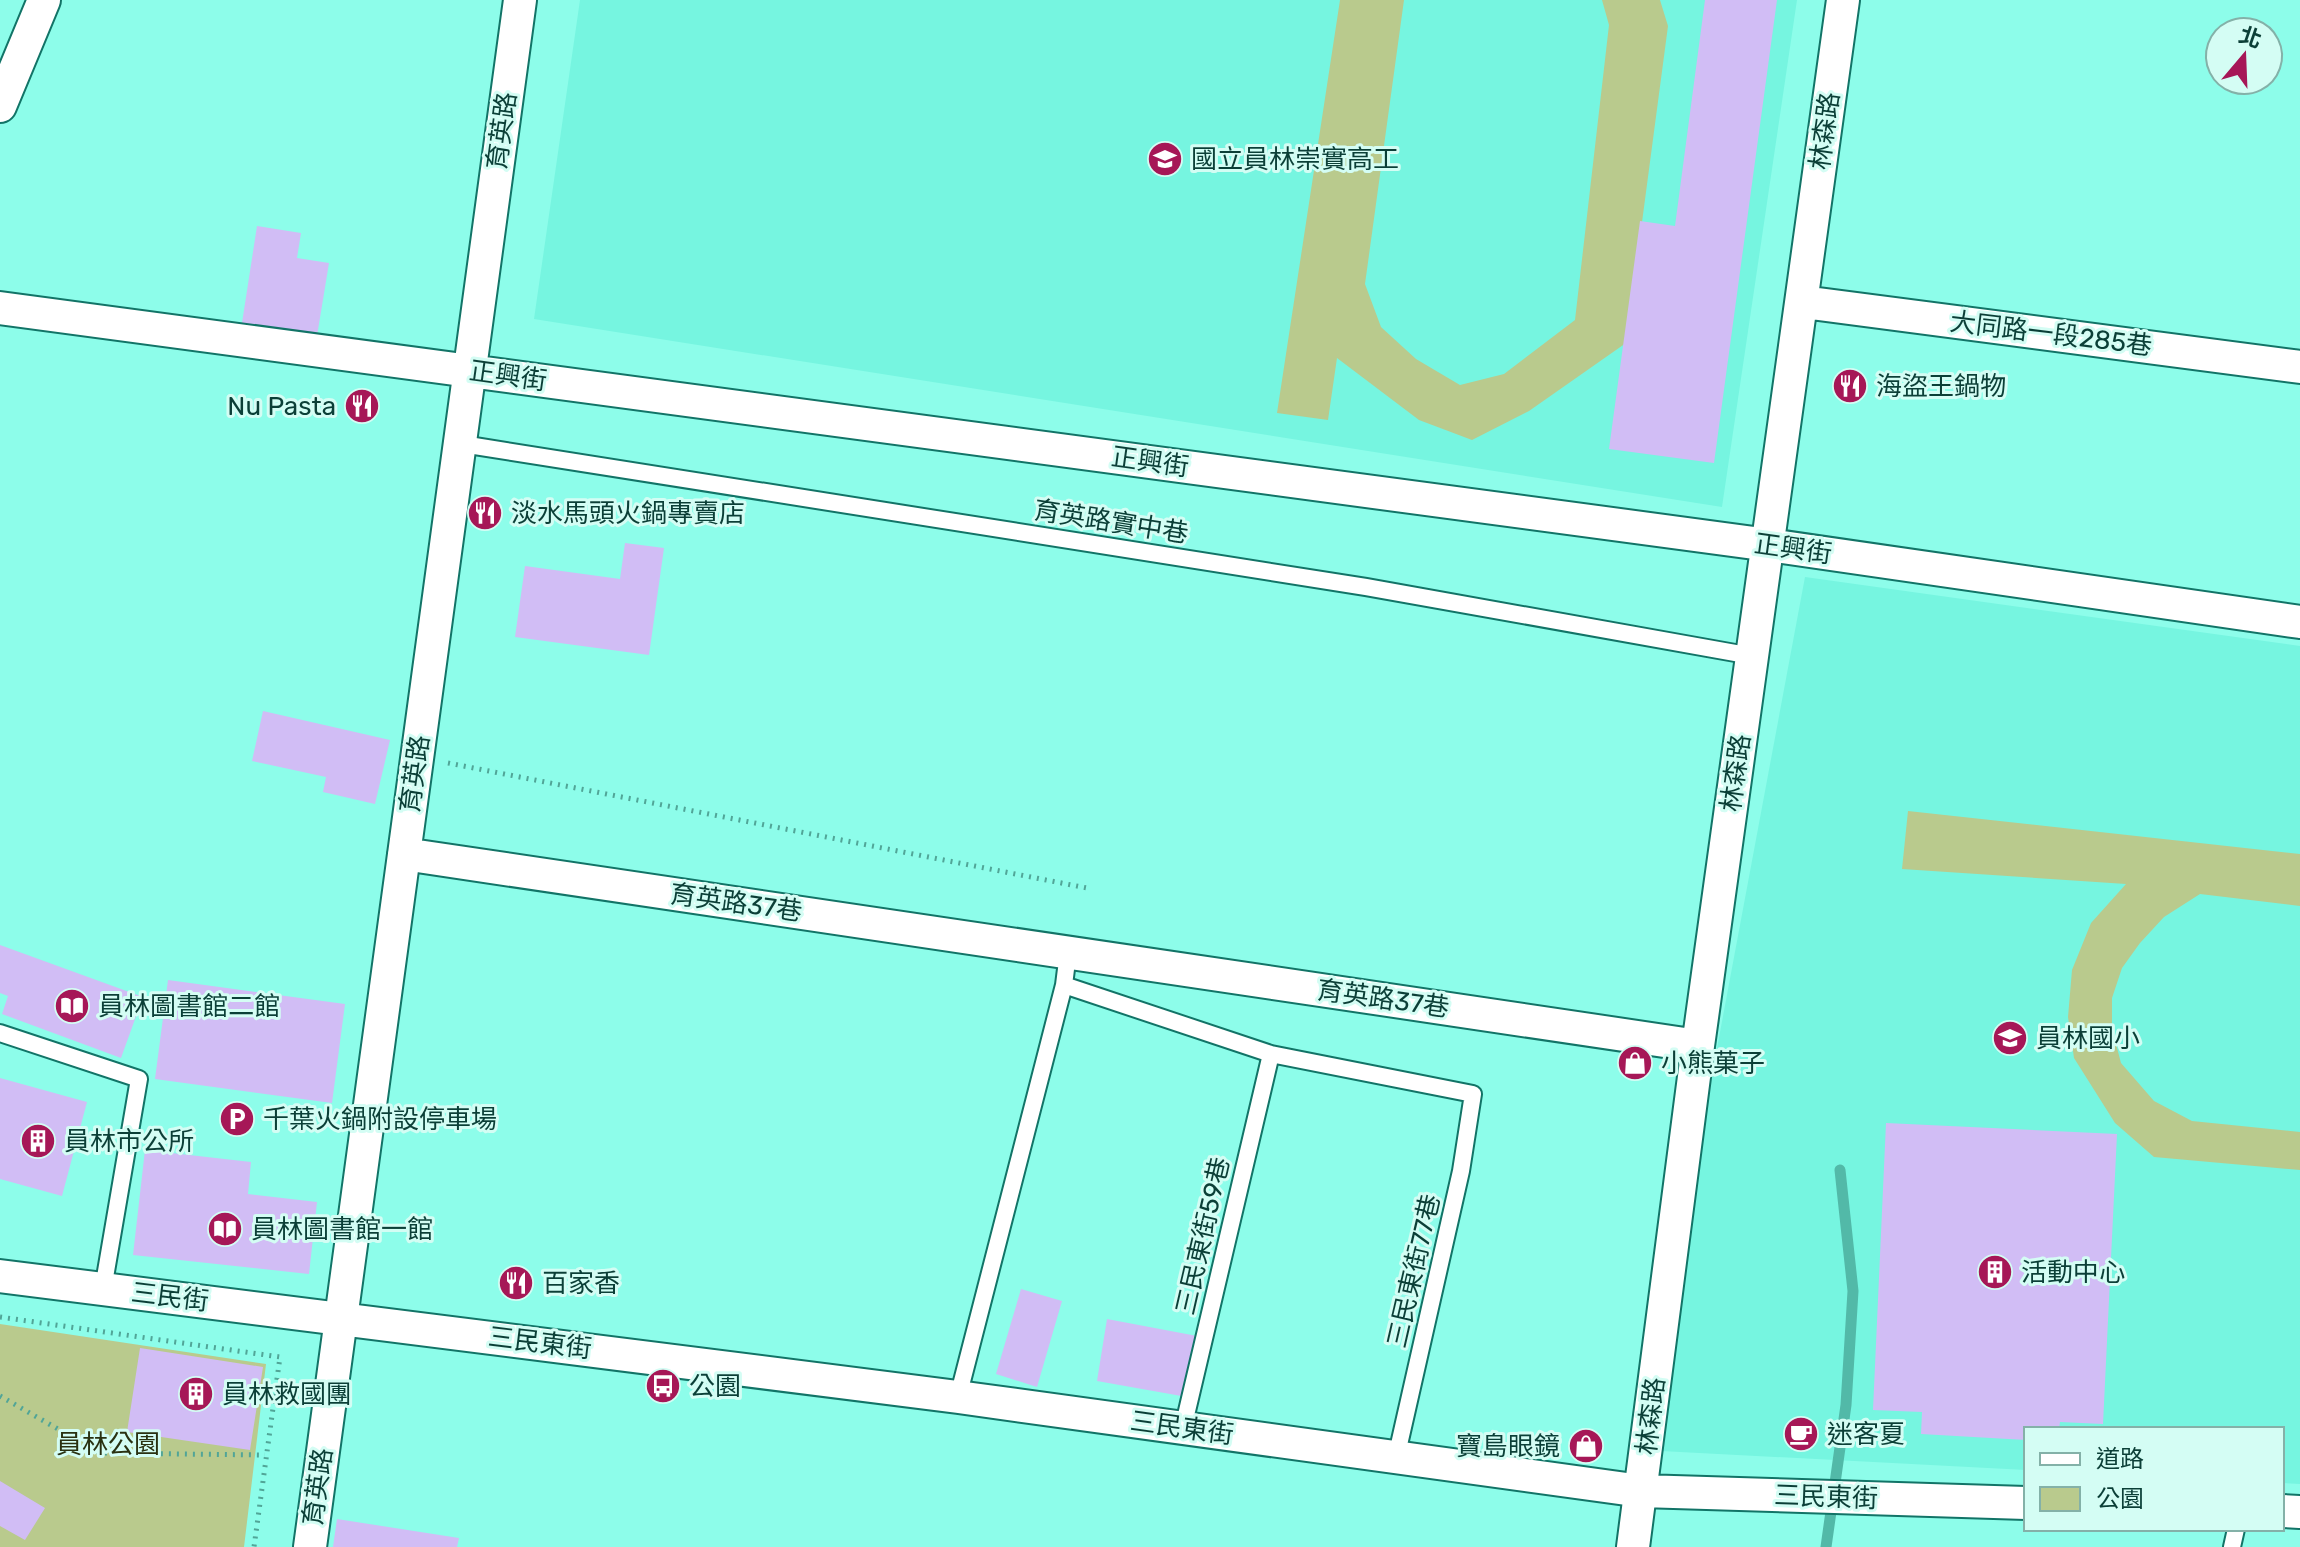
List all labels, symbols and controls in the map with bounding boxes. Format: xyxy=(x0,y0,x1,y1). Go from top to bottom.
north arrow xyxy=(2204,16,2284,96)
text: 北 xyxy=(2236,21,2265,54)
street label: 育英路 xyxy=(481,90,523,172)
street label: 林森路 xyxy=(1804,90,1846,172)
school or university icon: 國立員林崇實高工 xyxy=(1146,140,1184,178)
place label: 國立員林崇實高工 xyxy=(1191,144,1399,175)
street label: 大同路一段285巷 xyxy=(1948,306,2154,362)
street label: 正興街 xyxy=(467,355,549,397)
restaurant icon: 海盜王鍋物 xyxy=(1831,367,1869,405)
place label: 海盜王鍋物 xyxy=(1876,371,2006,402)
restaurant icon: Nu Pasta xyxy=(343,387,381,425)
place label: Nu Pasta xyxy=(227,391,336,422)
street label: 正興街 xyxy=(1109,441,1191,483)
restaurant icon: 淡水馬頭火鍋專賣店 xyxy=(466,494,504,532)
street label: 育英路實中巷 xyxy=(1032,494,1190,550)
place label: 淡水馬頭火鍋專賣店 xyxy=(511,498,745,529)
street label: 正興街 xyxy=(1752,528,1834,570)
street label: 林森路 xyxy=(1715,732,1757,814)
street label: 育英路 xyxy=(394,733,436,815)
street label: 育英路37巷 xyxy=(668,878,804,928)
street label: 育英路37巷 xyxy=(1315,974,1451,1024)
library icon: 員林圖書館二館 xyxy=(53,987,91,1025)
place label: 員林圖書館二館 xyxy=(98,991,280,1022)
school or university icon: 員林國小 xyxy=(1991,1019,2029,1057)
place label: 員林國小 xyxy=(2036,1023,2140,1054)
shop icon: 小熊菓子 xyxy=(1616,1044,1654,1082)
place label: 小熊菓子 xyxy=(1661,1048,1765,1079)
parking icon: 千葉火鍋附設停車場 xyxy=(218,1100,256,1138)
place label: 千葉火鍋附設停車場 xyxy=(263,1104,497,1135)
building icon: 員林市公所 xyxy=(19,1122,57,1160)
place label: 員林市公所 xyxy=(64,1126,194,1157)
street label: 三民東街59巷 xyxy=(1170,1154,1236,1318)
street label: 三民東街77巷 xyxy=(1381,1191,1447,1351)
library icon: 員林圖書館一館 xyxy=(206,1210,244,1248)
place label: 員林圖書館一館 xyxy=(251,1214,433,1245)
building icon: 活動中心 xyxy=(1976,1253,2014,1291)
place label: 活動中心 xyxy=(2021,1257,2125,1288)
restaurant icon: 百家香 xyxy=(497,1264,535,1302)
place label: 百家香 xyxy=(542,1268,620,1299)
street label: 三民街 xyxy=(129,1277,211,1317)
street label: 三民東街 xyxy=(486,1321,594,1365)
bus stop icon: 公園 xyxy=(644,1367,682,1405)
place label: 公園 xyxy=(689,1371,741,1402)
building icon: 員林救國團 xyxy=(177,1375,215,1413)
street label: 林森路 xyxy=(1631,1375,1671,1457)
place label: 員林救國團 xyxy=(222,1379,352,1410)
street label: 三民東街 xyxy=(1128,1405,1236,1451)
cafe icon: 迷客夏 xyxy=(1782,1415,1820,1453)
place label: 迷客夏 xyxy=(1827,1419,1905,1450)
shop icon: 寶島眼鏡 xyxy=(1567,1427,1605,1465)
legend xyxy=(2024,1427,2284,1531)
park label: 員林公園 xyxy=(56,1429,160,1460)
place label: 寶島眼鏡 xyxy=(1456,1431,1560,1462)
text: 道路 xyxy=(2096,1445,2144,1473)
street label: 育英路 xyxy=(297,1446,339,1528)
street label: 三民東街 xyxy=(1773,1480,1879,1514)
text: 公園 xyxy=(2096,1485,2144,1513)

